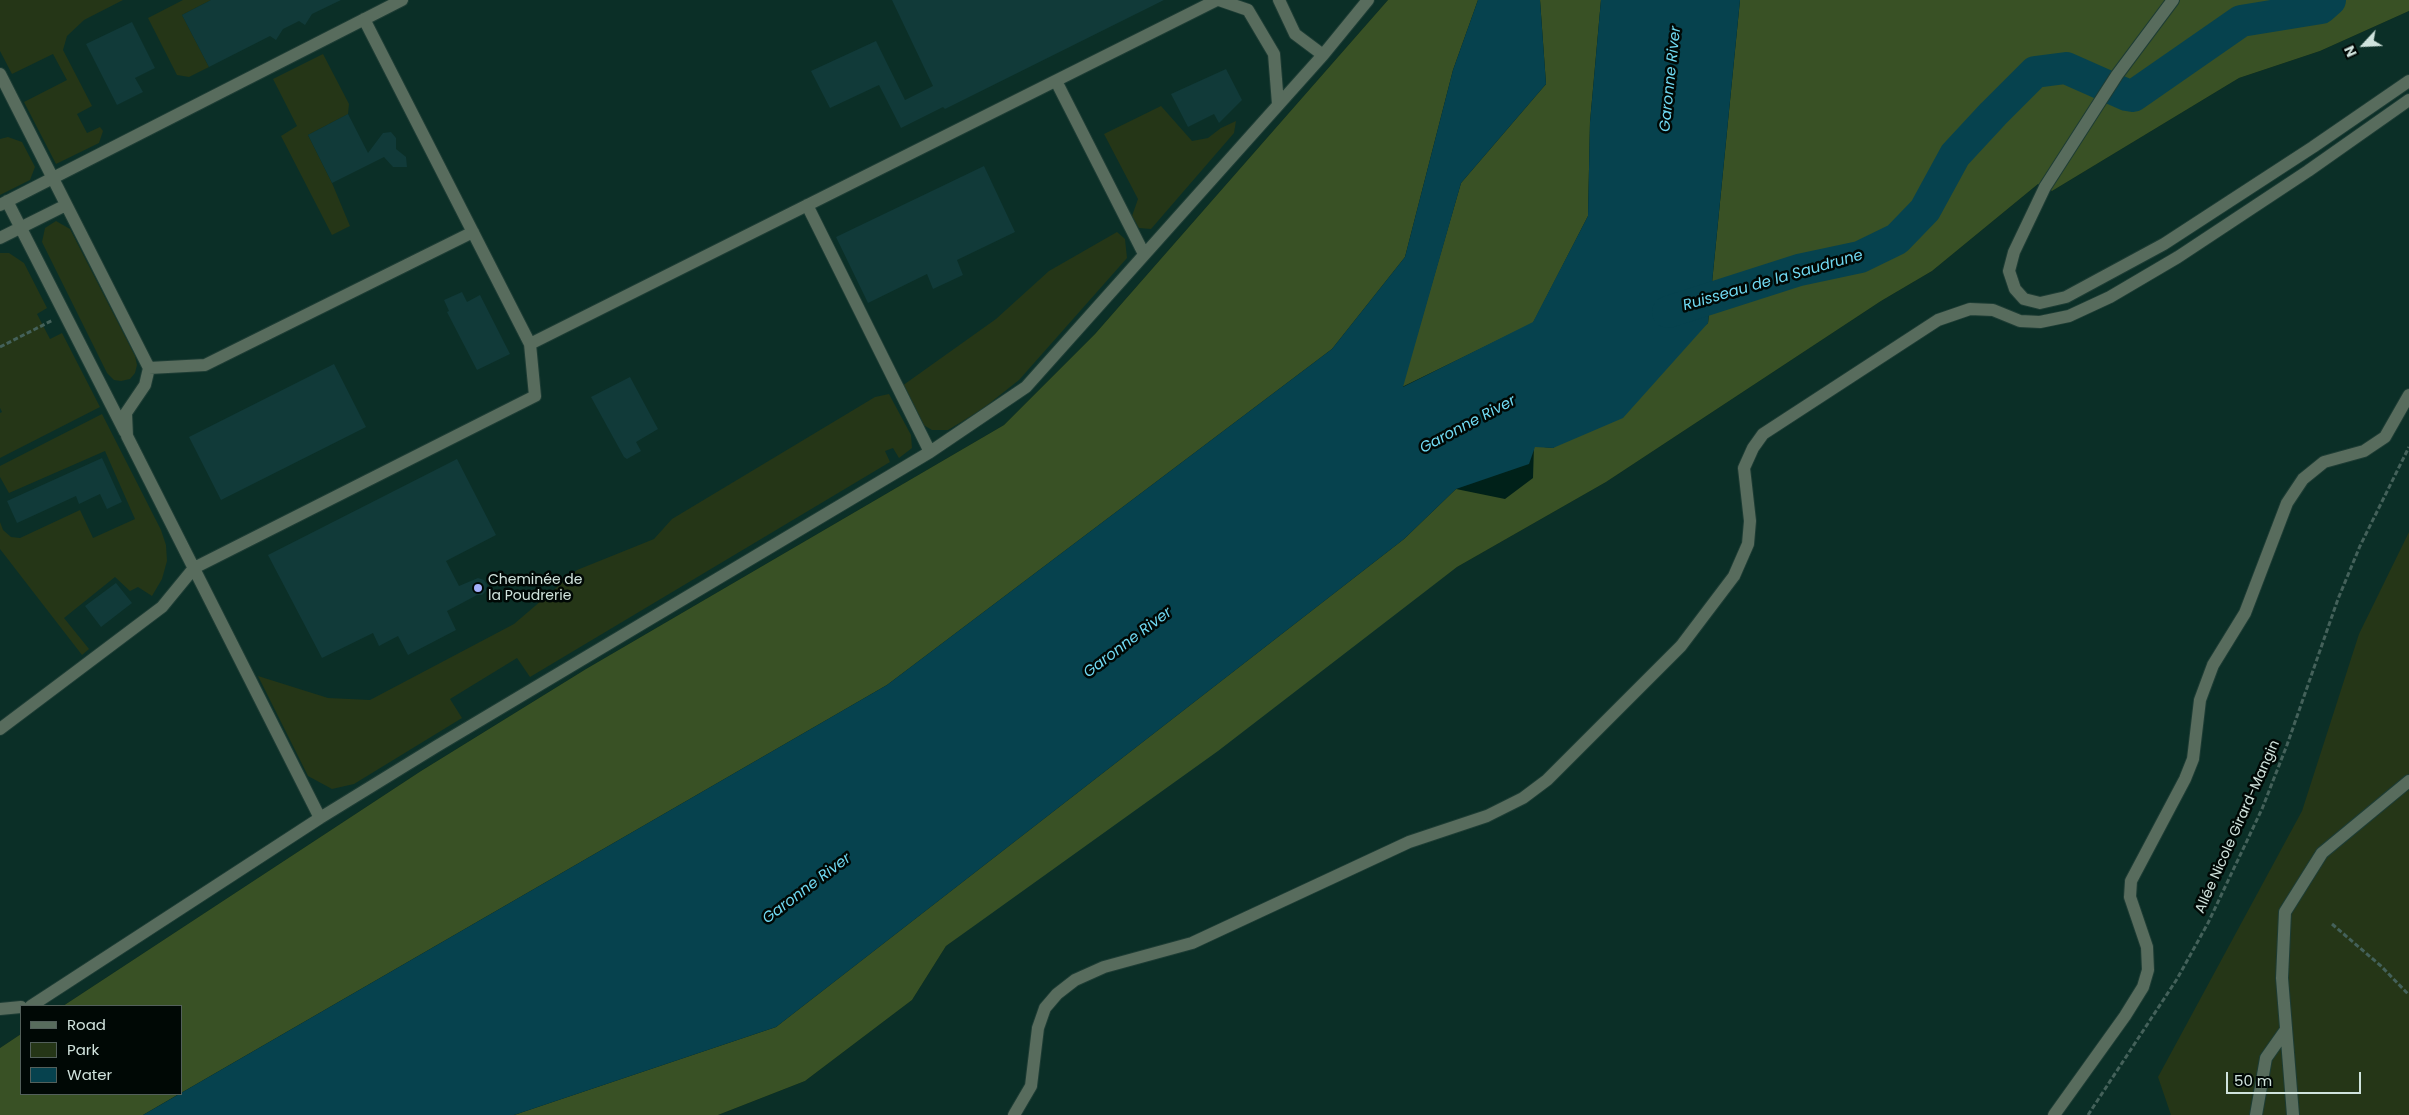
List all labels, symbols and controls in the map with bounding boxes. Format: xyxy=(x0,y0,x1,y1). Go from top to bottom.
north arrow xyxy=(2339,20,2389,70)
water label: Garonne River xyxy=(1657,25,1685,133)
text: N xyxy=(2339,42,2362,60)
water label: Ruisseau de la Saudrune xyxy=(1681,247,1865,315)
water label: Garonne River xyxy=(1417,392,1519,458)
place label: Cheminée de la Poudrerie xyxy=(488,572,583,604)
marker: Cheminée de la Poudrerie xyxy=(472,582,484,594)
water label: Garonne River xyxy=(1080,604,1176,682)
street label: Allée Nicole Girard-Mangin xyxy=(2192,738,2284,916)
water label: Garonne River xyxy=(759,850,855,928)
legend xyxy=(20,1005,182,1095)
text: Road xyxy=(67,1014,106,1035)
text: Park xyxy=(67,1039,99,1060)
scale bar xyxy=(2229,1062,2364,1094)
text: Water xyxy=(67,1064,112,1085)
text: 50 m xyxy=(2234,1070,2272,1091)

